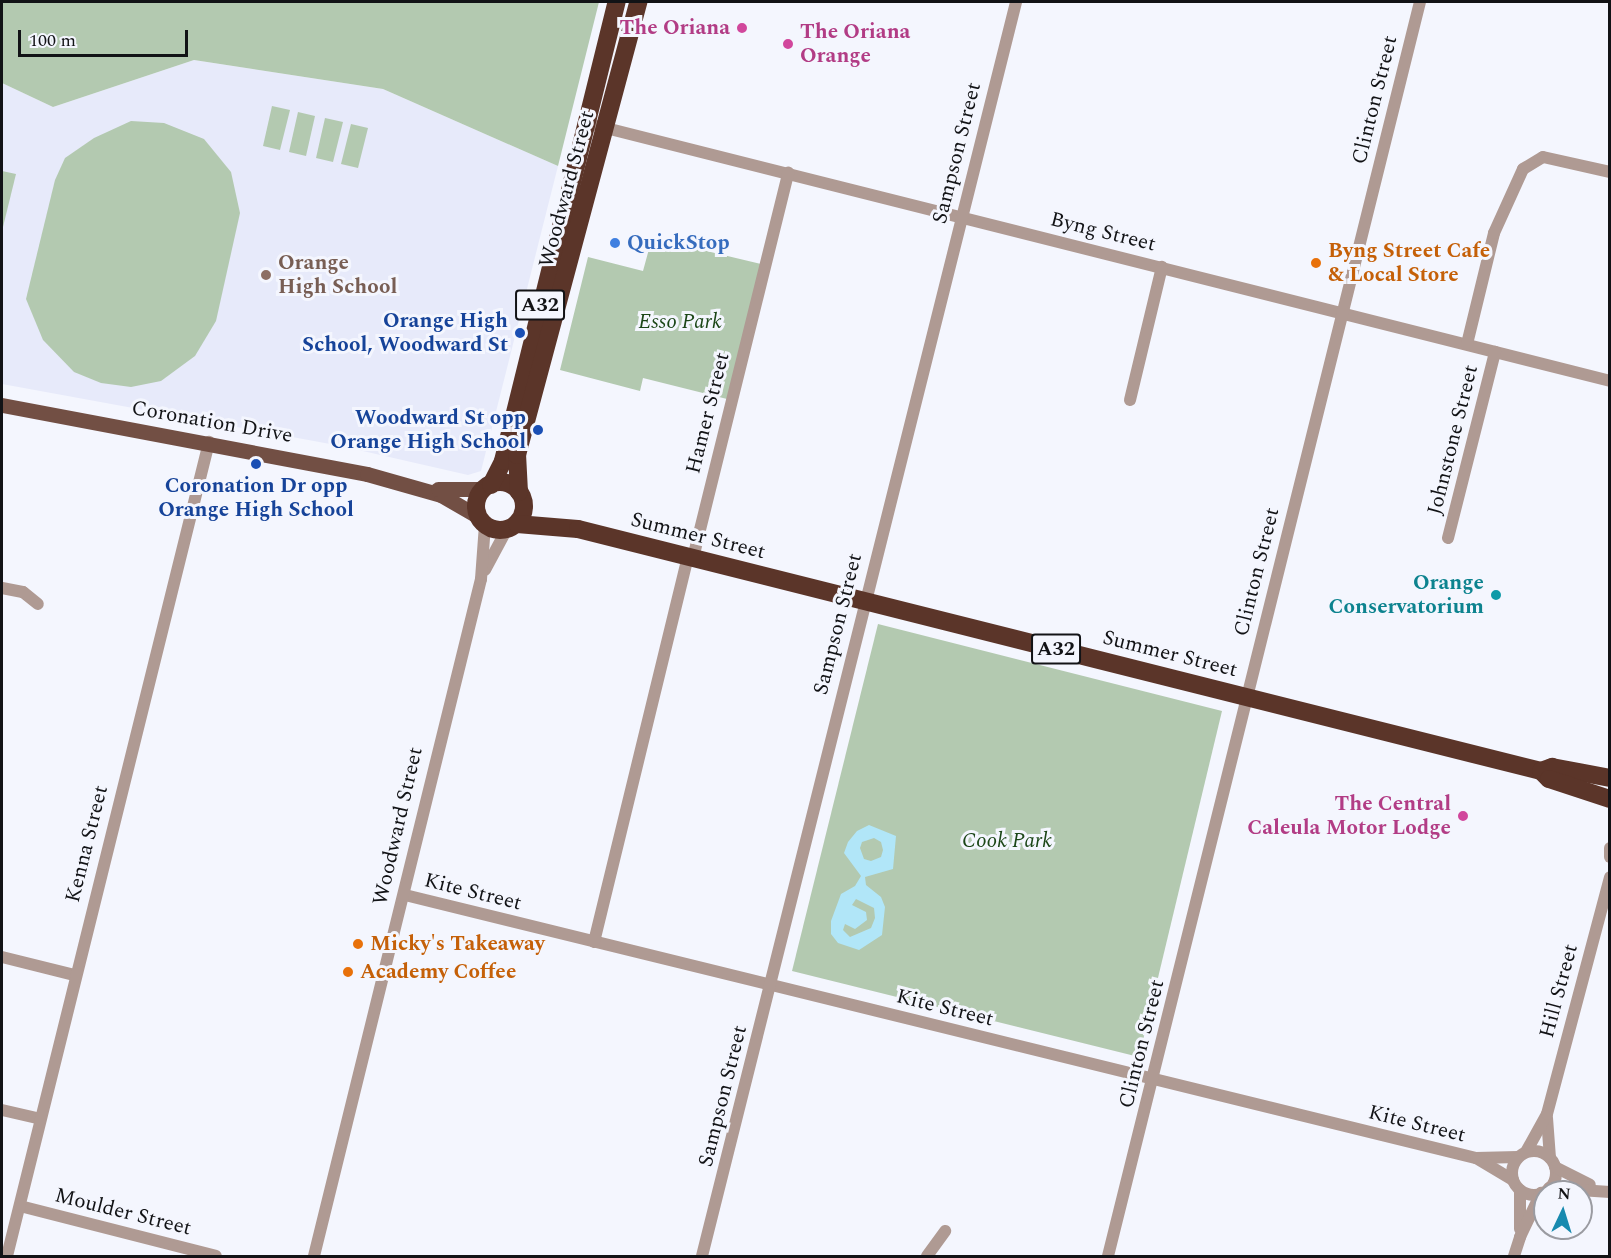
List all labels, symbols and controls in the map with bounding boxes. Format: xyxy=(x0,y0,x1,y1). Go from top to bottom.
place label: The Oriana xyxy=(620,15,730,41)
scale bar xyxy=(21,18,190,56)
place label: The Oriana Orange xyxy=(800,19,910,69)
marker: The Oriana xyxy=(735,21,749,35)
text: 100 m xyxy=(29,27,76,54)
street label: Clinton Street xyxy=(1347,33,1403,167)
marker: The Oriana Orange xyxy=(781,37,795,51)
street label: Sampson Street xyxy=(927,80,987,226)
street label: Woodward Street xyxy=(534,108,600,270)
street label: Byng Street xyxy=(1048,207,1158,257)
place label: QuickStop xyxy=(627,230,730,256)
marker: QuickStop xyxy=(608,236,622,250)
place label: Byng Street Cafe & Local Store xyxy=(1328,238,1490,288)
place label: Orange High School xyxy=(278,250,397,300)
marker: Byng Street Cafe & Local Store xyxy=(1309,256,1323,270)
marker: Orange High School xyxy=(259,268,273,282)
road number: A32 xyxy=(514,288,566,322)
place label: Orange High School, Woodward St xyxy=(302,308,508,358)
park label: Esso Park xyxy=(638,309,722,335)
marker: Orange High School, Woodward St xyxy=(513,326,527,340)
street label: Hamer Street xyxy=(681,350,735,476)
street label: Johnstone Street xyxy=(1422,362,1484,518)
street label: Coronation Drive xyxy=(130,395,294,449)
place label: Woodward St opp Orange High School xyxy=(330,405,526,455)
marker: Woodward St opp Orange High School xyxy=(531,423,545,437)
marker: Coronation Dr opp Orange High School xyxy=(249,457,263,471)
place label: Coronation Dr opp Orange High School xyxy=(158,473,354,523)
street label: Clinton Street xyxy=(1229,505,1285,639)
street label: Summer Street xyxy=(628,507,768,565)
street label: Sampson Street xyxy=(808,551,868,697)
place label: Orange Conservatorium xyxy=(1329,570,1484,620)
marker: Orange Conservatorium xyxy=(1489,588,1503,602)
street label: Summer Street xyxy=(1100,625,1240,683)
road number: A32 xyxy=(1030,632,1082,666)
street label: Woodward Street xyxy=(368,745,428,907)
street label: Kenna Street xyxy=(60,783,114,905)
place label: The Central Caleula Motor Lodge xyxy=(1247,791,1451,841)
marker: The Central Caleula Motor Lodge xyxy=(1456,809,1470,823)
park label: Cook Park xyxy=(962,828,1052,854)
street label: Kite Street xyxy=(422,868,524,916)
place label: Micky's Takeaway xyxy=(370,931,545,957)
marker: Micky's Takeaway xyxy=(351,937,365,951)
street label: Hill Street xyxy=(1534,941,1584,1041)
place label: Academy Coffee xyxy=(360,959,516,985)
marker: Academy Coffee xyxy=(341,965,355,979)
street label: Clinton Street xyxy=(1114,977,1170,1111)
street label: Kite Street xyxy=(894,984,996,1032)
street label: Sampson Street xyxy=(693,1023,753,1169)
street label: Kite Street xyxy=(1366,1100,1468,1148)
north arrow xyxy=(1533,1180,1593,1240)
text: N xyxy=(1557,1182,1571,1206)
street label: Moulder Street xyxy=(52,1183,194,1241)

